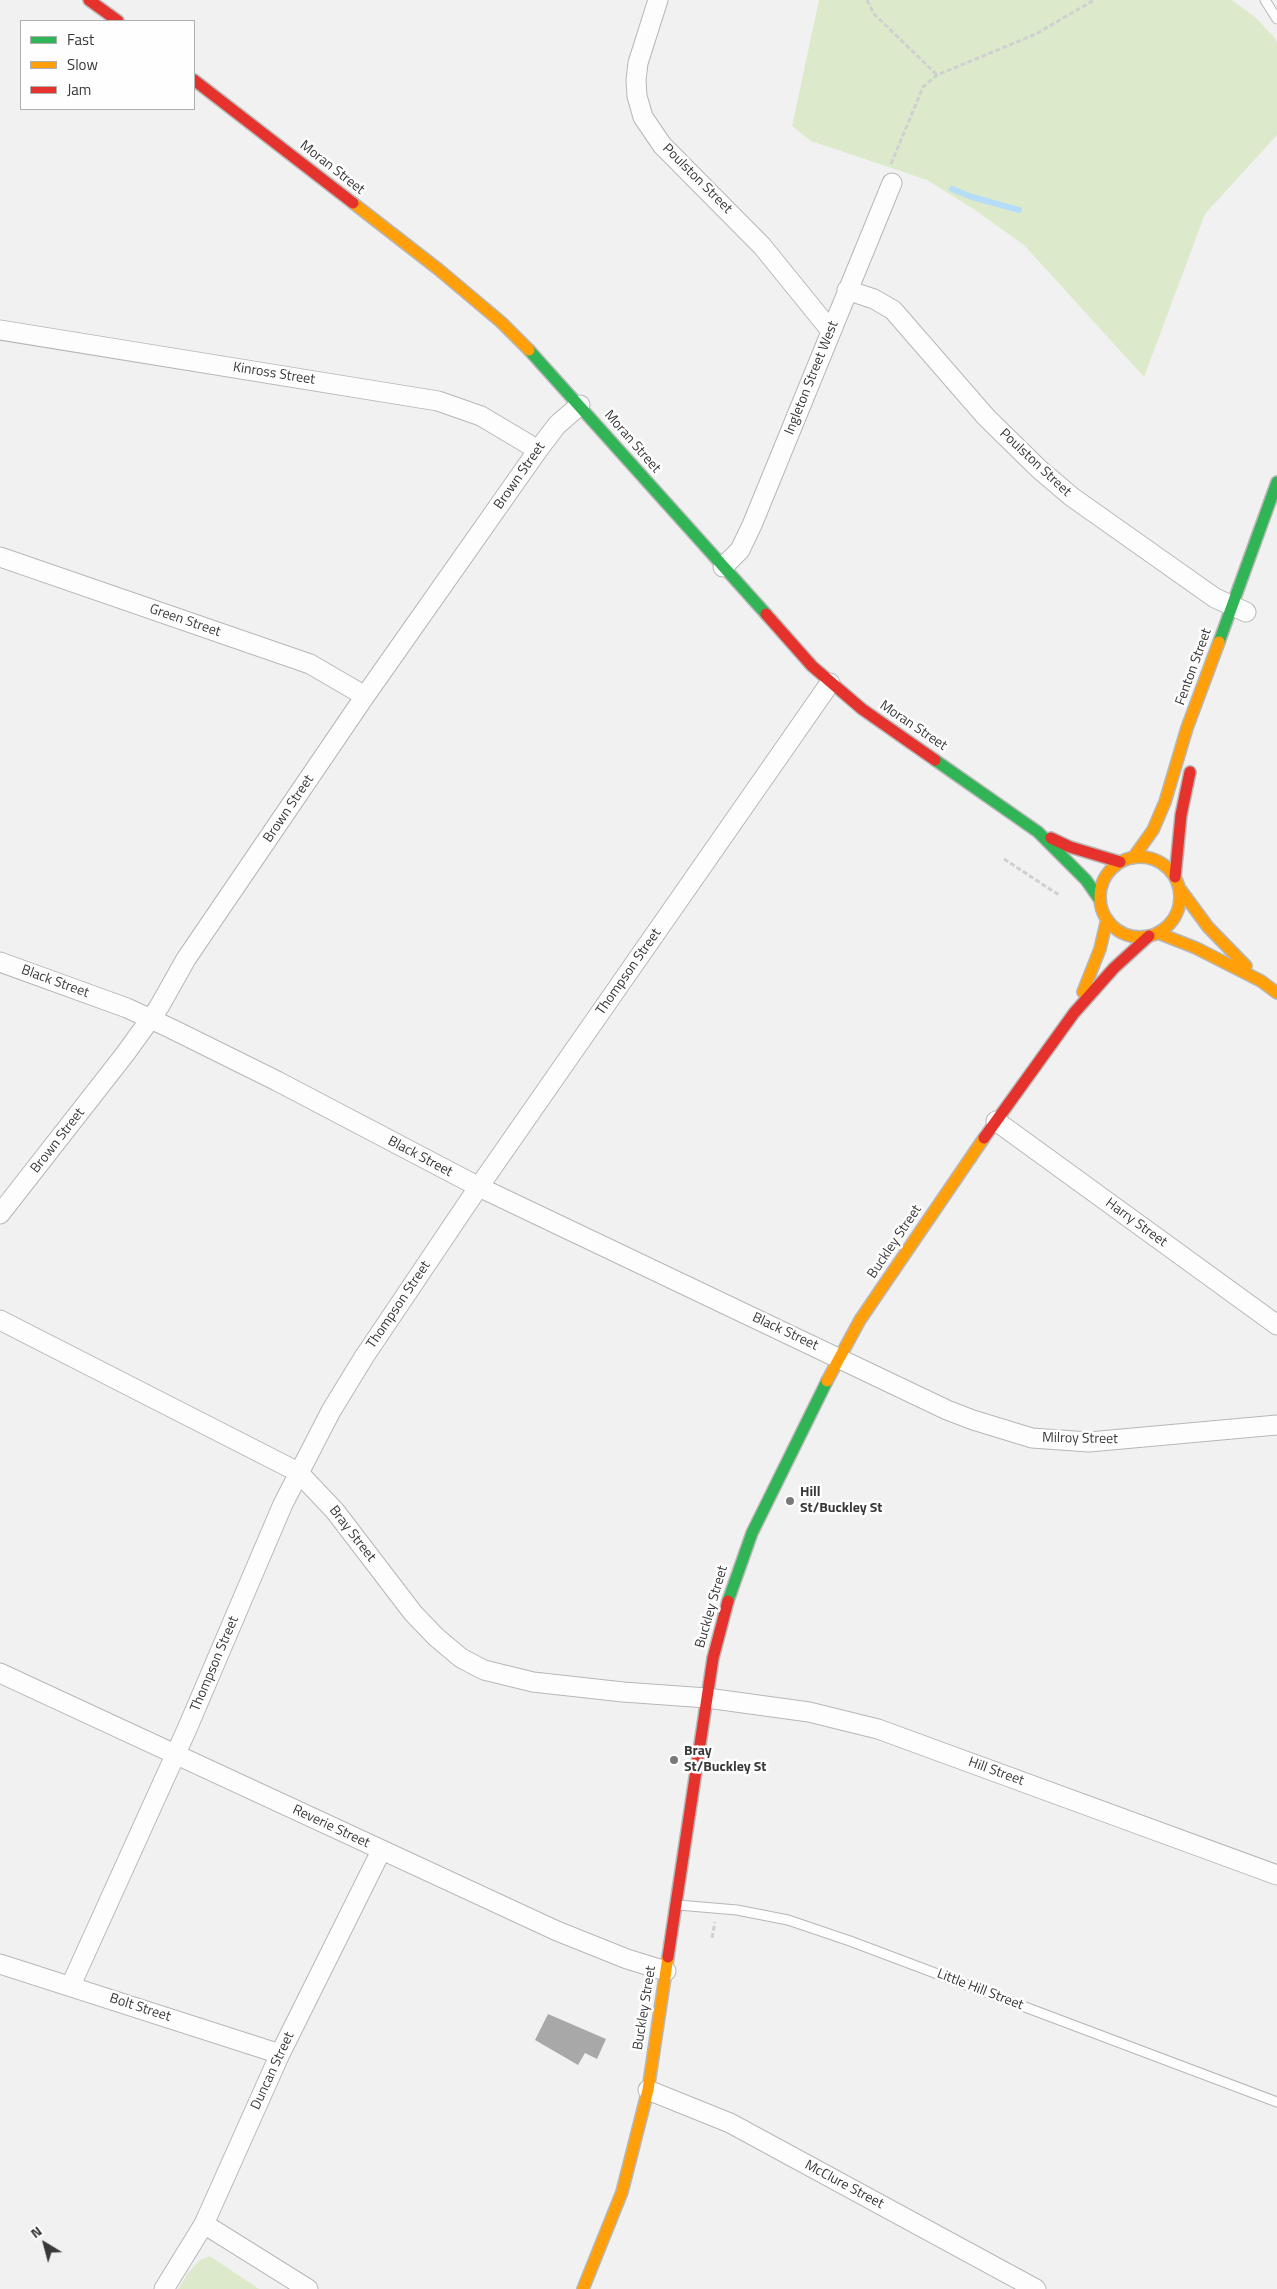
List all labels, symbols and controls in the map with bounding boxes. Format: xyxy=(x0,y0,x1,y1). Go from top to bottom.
legend xyxy=(20,20,195,110)
text: Fast xyxy=(67,28,94,51)
text: Slow xyxy=(67,53,98,76)
text: Jam xyxy=(67,78,91,101)
street label: Moran Street xyxy=(296,137,368,199)
street label: Poulston Street xyxy=(659,141,735,217)
street label: Ingleton Street West xyxy=(782,319,842,437)
street label: Kinross Street xyxy=(232,359,316,389)
street label: Moran Street xyxy=(600,407,664,477)
street label: Poulston Street xyxy=(996,426,1074,500)
street label: Brown Street xyxy=(491,439,549,513)
street label: Green Street xyxy=(147,601,223,641)
street label: Fenton Street xyxy=(1172,626,1216,708)
street label: Moran Street xyxy=(876,697,950,755)
street label: Brown Street xyxy=(260,772,318,846)
street label: Thompson Street xyxy=(593,925,665,1019)
street label: Black Street xyxy=(19,962,91,1002)
street label: Brown Street xyxy=(27,1105,89,1177)
street label: Black Street xyxy=(385,1133,455,1181)
street label: Harry Street xyxy=(1102,1195,1170,1251)
street label: Buckley Street xyxy=(864,1202,926,1282)
street label: Thompson Street xyxy=(364,1258,434,1352)
street label: Black Street xyxy=(749,1309,821,1355)
street label: Milroy Street xyxy=(1042,1430,1118,1448)
place label: Hill St/Buckley St xyxy=(800,1485,882,1518)
marker: Hill St/Buckley St xyxy=(784,1495,796,1507)
street label: Bray Street xyxy=(325,1503,379,1565)
street label: Buckley Street xyxy=(692,1564,732,1650)
street label: Thompson Street xyxy=(187,1614,243,1714)
place label: Bray St/Buckley St xyxy=(684,1744,766,1776)
marker: Bray St/Buckley St xyxy=(668,1754,680,1766)
street label: Hill Street xyxy=(966,1754,1026,1790)
street label: Reverie Street xyxy=(290,1802,372,1852)
street label: Buckley Street xyxy=(630,1965,660,2051)
street label: Little Hill Street xyxy=(934,1966,1026,2014)
street label: Bolt Street xyxy=(107,1990,173,2026)
street label: Duncan Street xyxy=(248,2029,298,2113)
street label: McClure Street xyxy=(802,2157,886,2213)
north arrow xyxy=(20,2219,70,2269)
text: N xyxy=(25,2220,46,2243)

